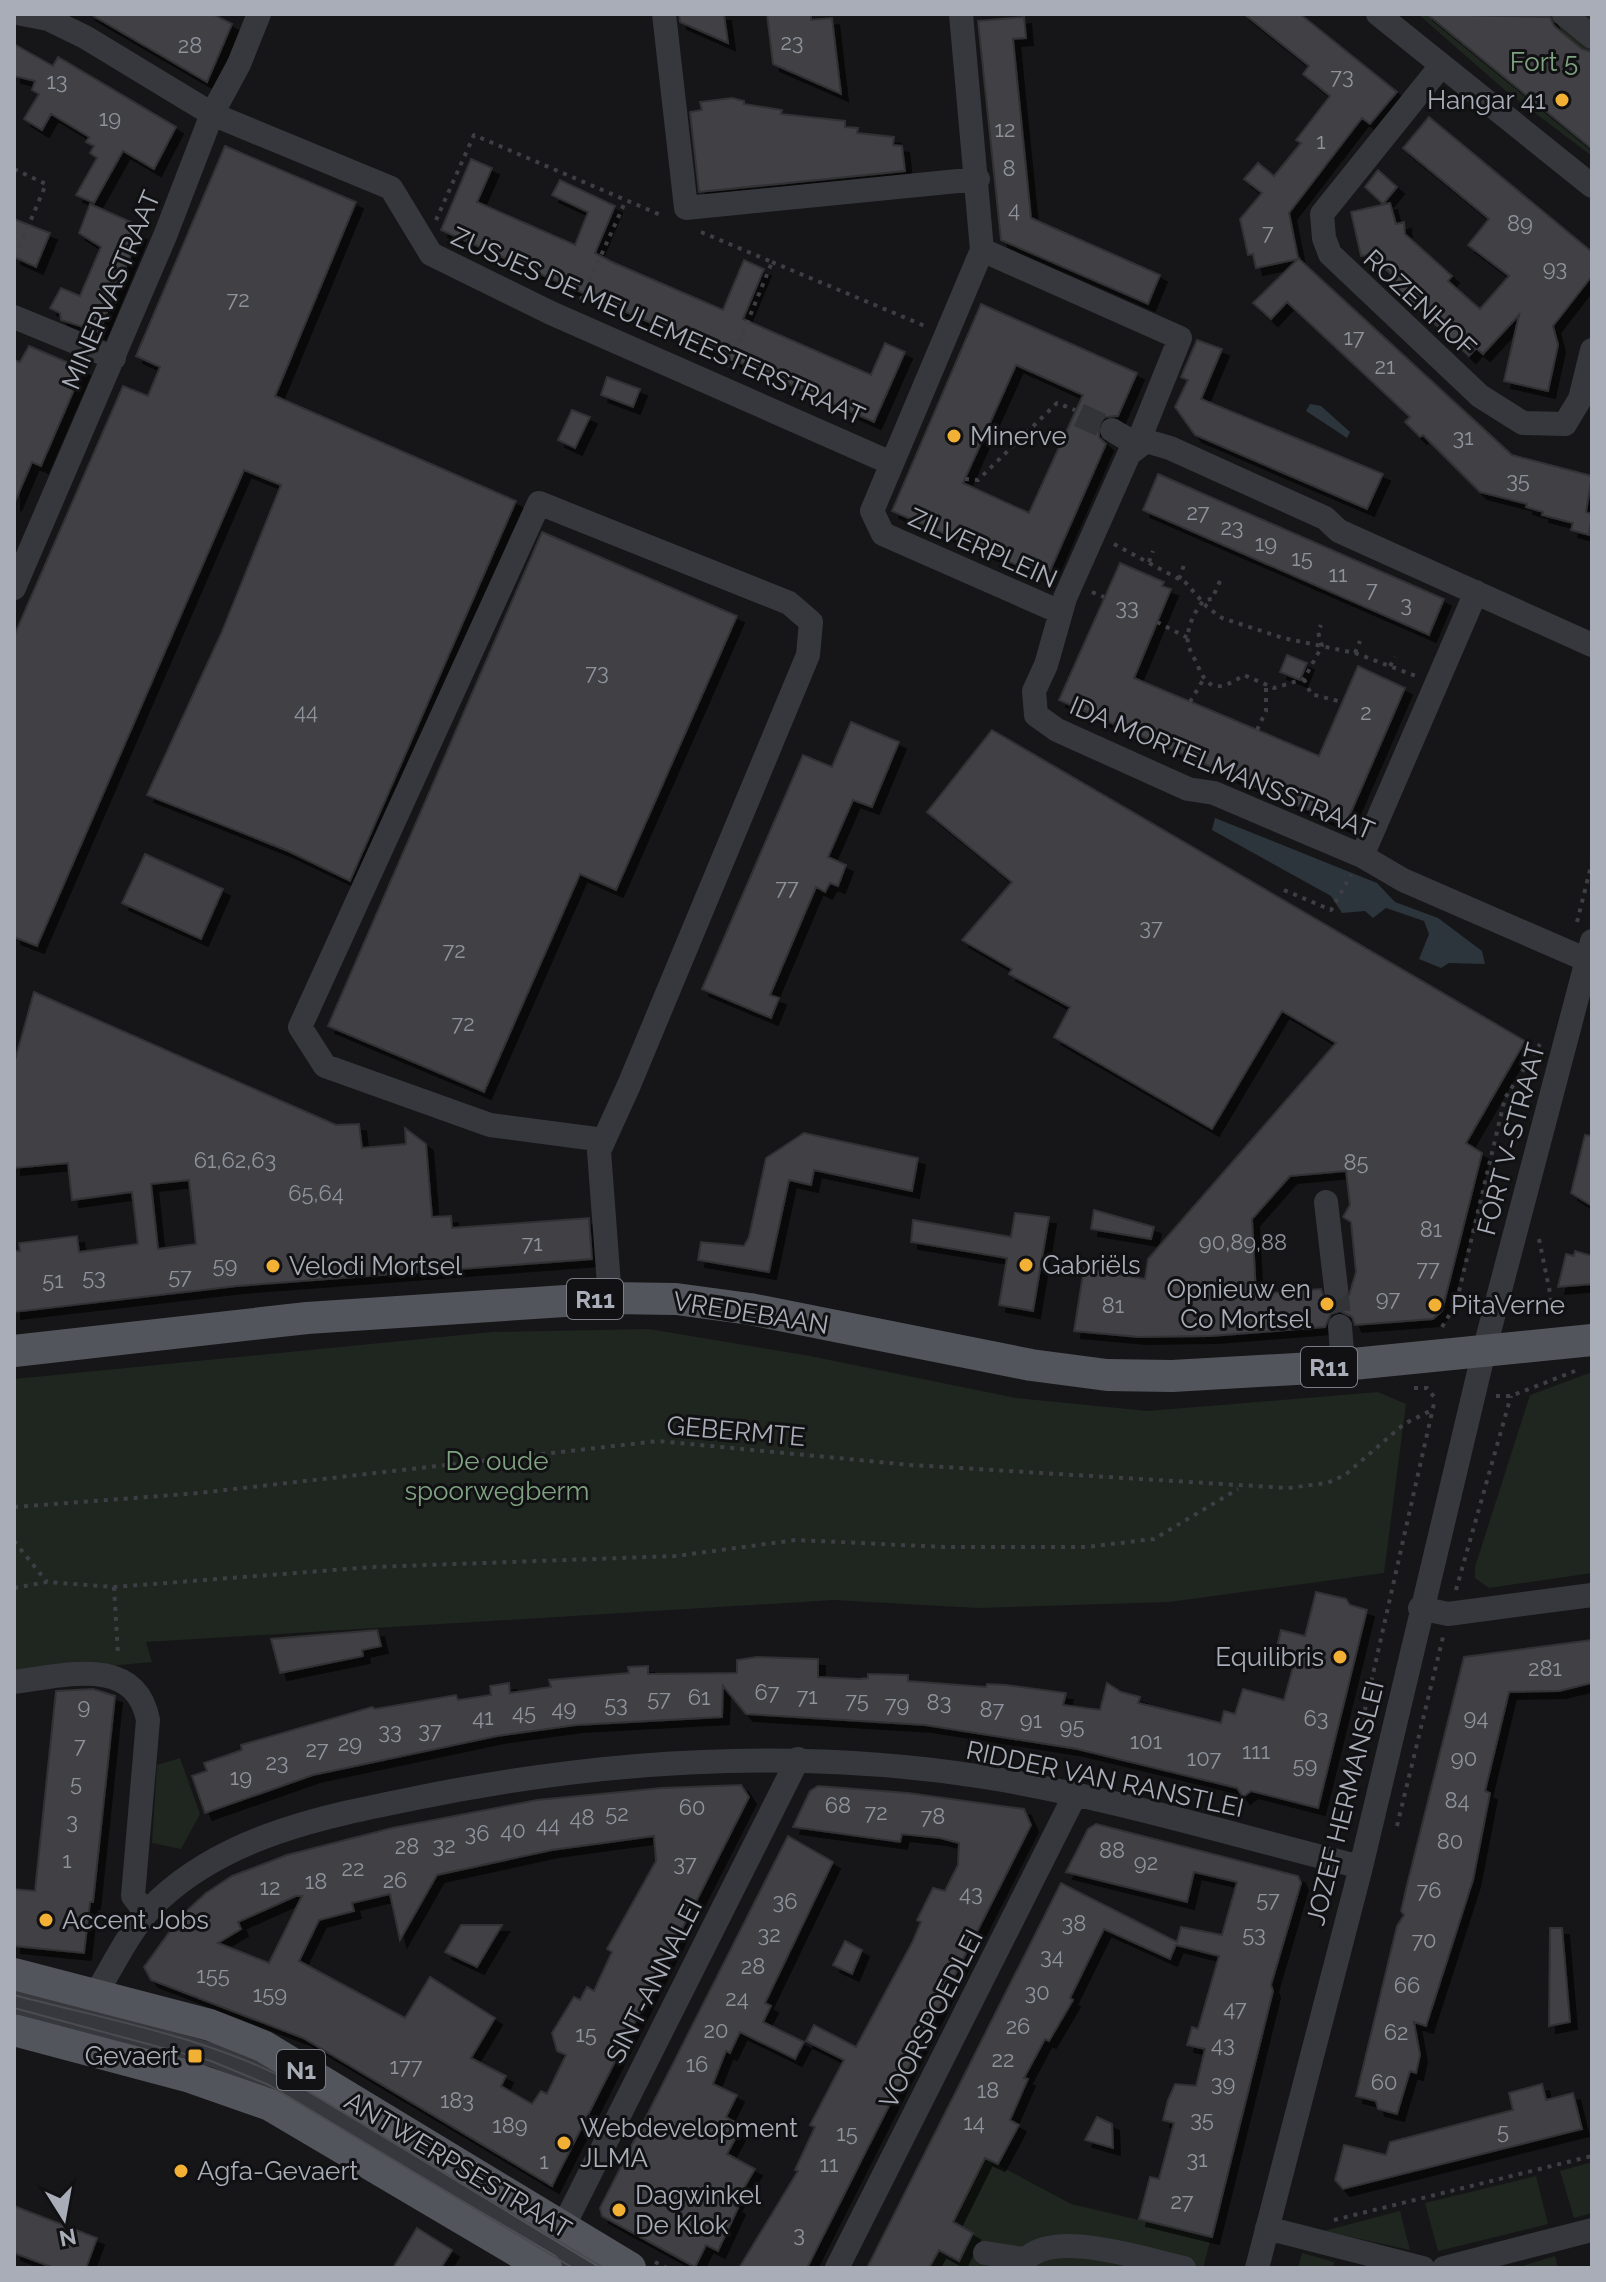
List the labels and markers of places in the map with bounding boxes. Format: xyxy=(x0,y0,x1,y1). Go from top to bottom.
place label: Hangar 41 xyxy=(1427,85,1546,115)
marker: Hangar 41 xyxy=(1553,91,1571,109)
place label: Minerve xyxy=(970,421,1067,451)
marker: Minerve xyxy=(945,427,963,445)
place label: Gabriëls xyxy=(1042,1250,1141,1280)
place label: Velodi Mortsel xyxy=(289,1251,463,1281)
marker: Gabriëls xyxy=(1017,1256,1035,1274)
marker: Velodi Mortsel xyxy=(264,1257,282,1275)
place label: Opnieuw en Co Mortsel xyxy=(1167,1274,1312,1334)
place label: PitaVerne xyxy=(1451,1290,1565,1320)
marker: Opnieuw en Co Mortsel xyxy=(1318,1295,1336,1313)
marker: PitaVerne xyxy=(1426,1296,1444,1314)
place label: Equilibris xyxy=(1215,1642,1324,1672)
marker: Equilibris xyxy=(1331,1648,1349,1666)
place label: Accent Jobs xyxy=(62,1905,209,1935)
marker: Accent Jobs xyxy=(37,1911,55,1929)
place label: Gevaert xyxy=(85,2041,179,2071)
marker: Gevaert xyxy=(186,2047,204,2065)
place label: Webdevelopment JLMA xyxy=(580,2113,798,2173)
marker: Webdevelopment JLMA xyxy=(555,2134,573,2152)
place label: Agfa-Gevaert xyxy=(197,2156,359,2186)
marker: Agfa-Gevaert xyxy=(172,2162,190,2180)
place label: Dagwinkel De Klok xyxy=(635,2180,762,2240)
marker: Dagwinkel De Klok xyxy=(610,2201,628,2219)

